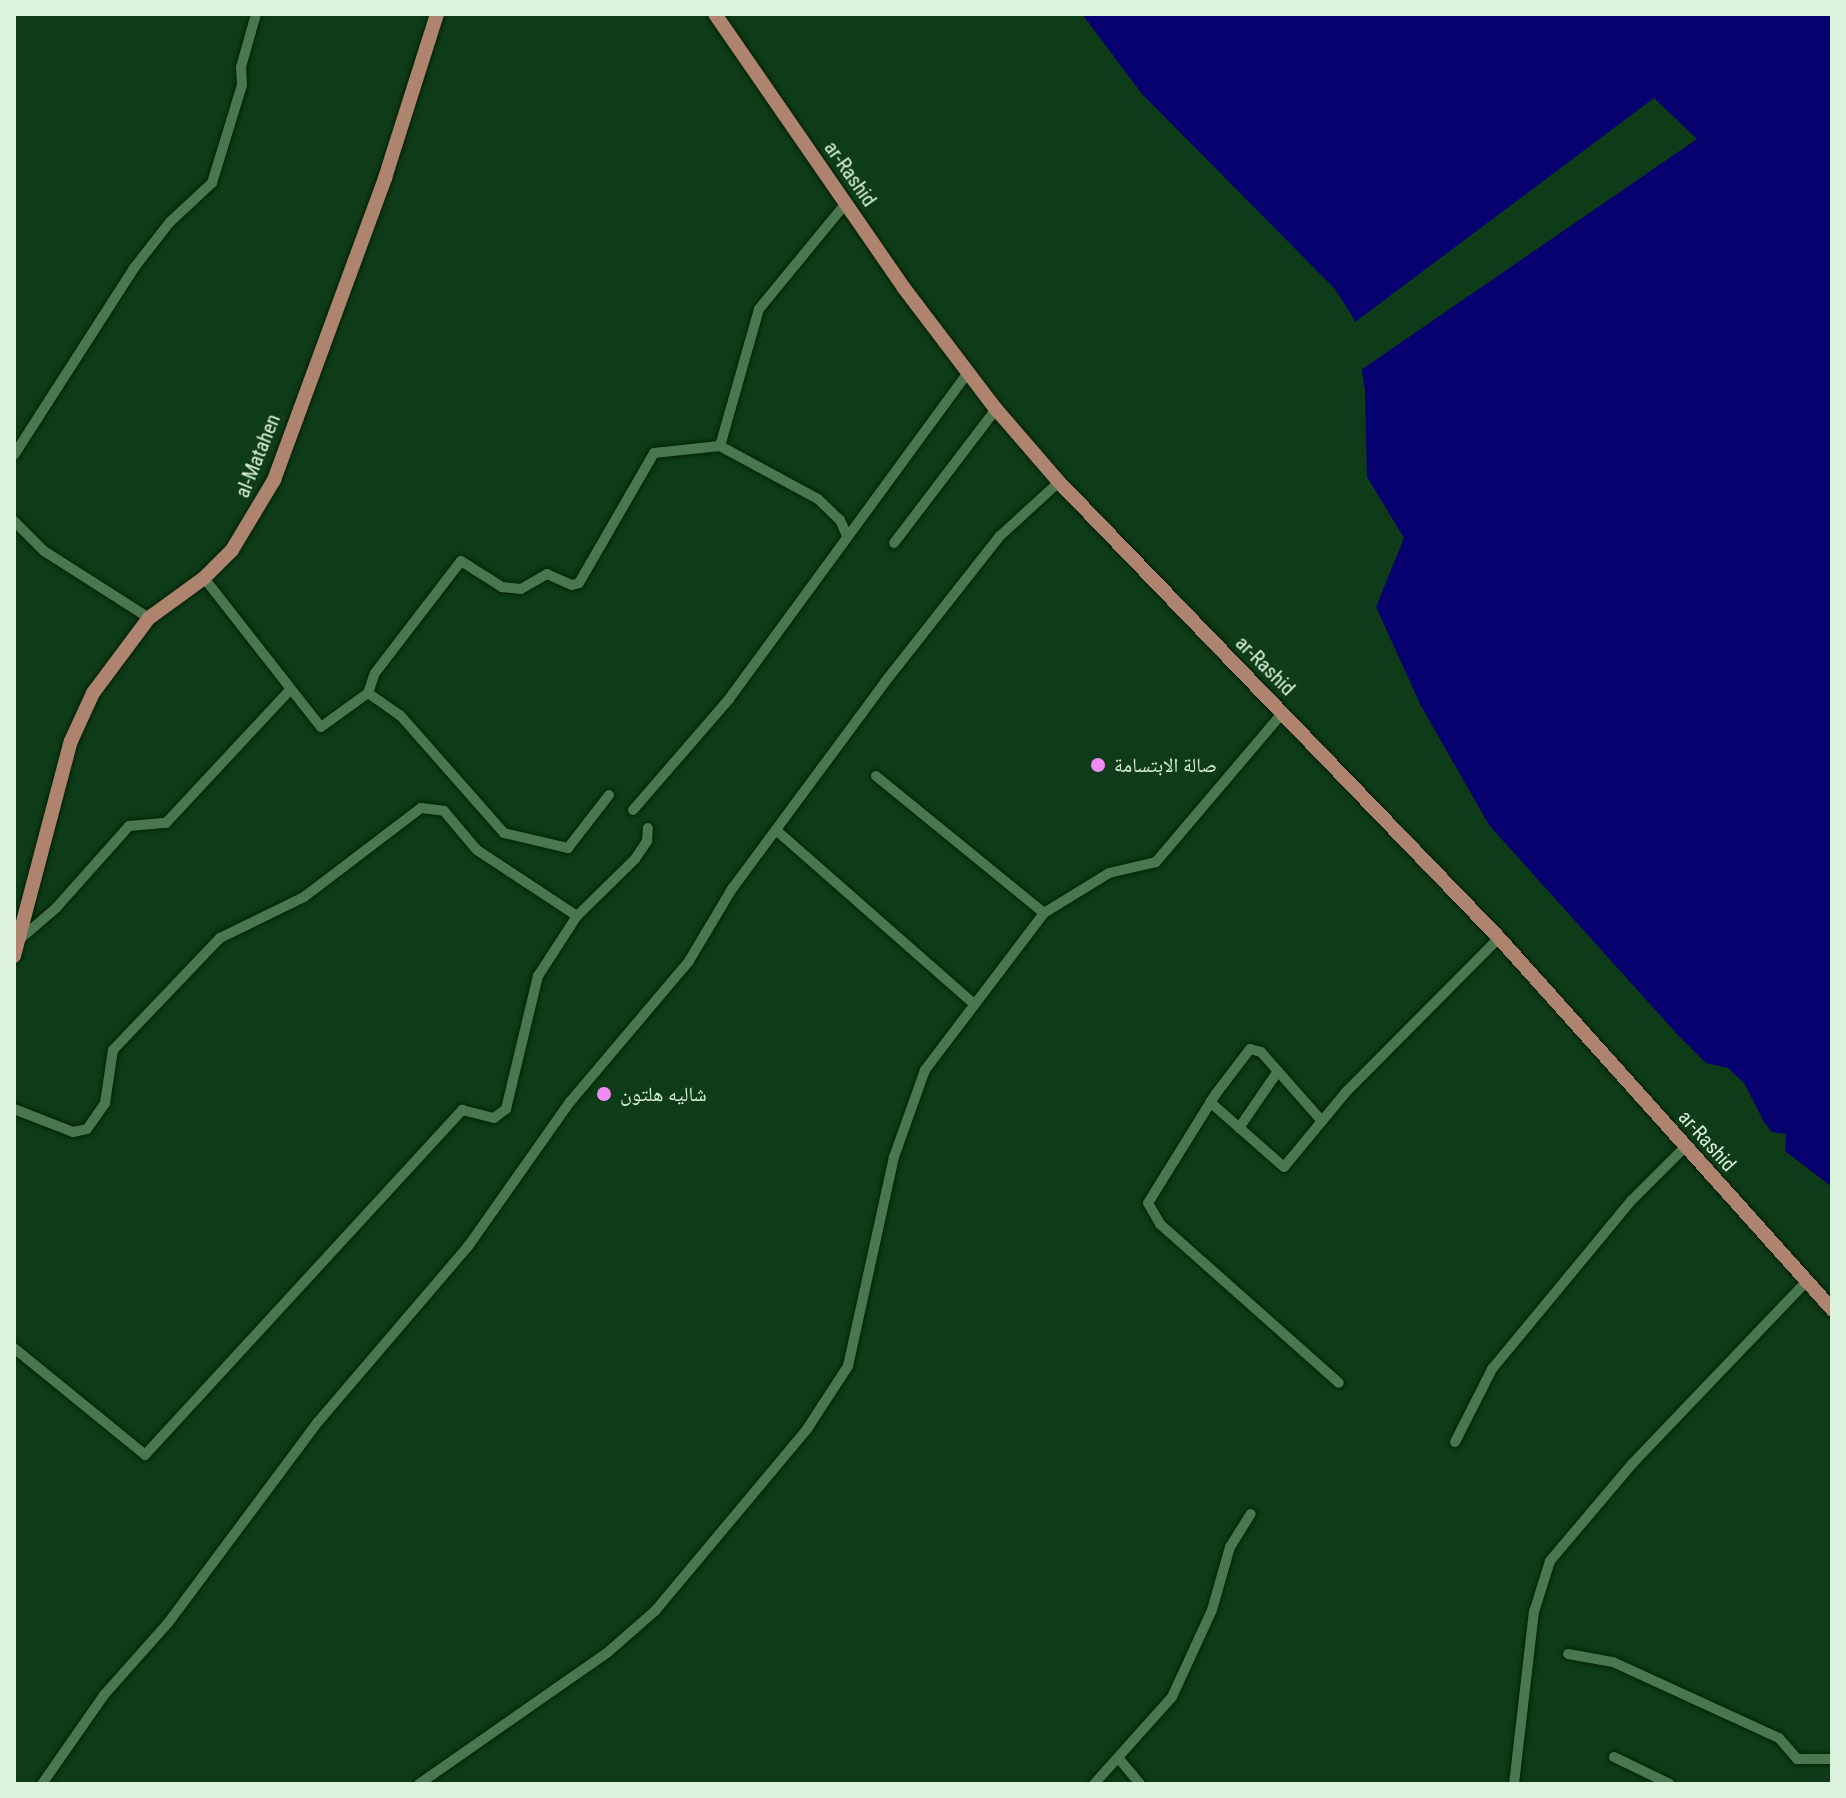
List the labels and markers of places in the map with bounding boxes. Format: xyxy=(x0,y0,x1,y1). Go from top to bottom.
place label: صالة الابتسامة xyxy=(1114,753,1217,777)
marker: صالة الابتسامة xyxy=(1089,756,1107,774)
place label: شاليه هلتون xyxy=(620,1082,707,1106)
marker: شاليه هلتون xyxy=(595,1085,613,1103)

